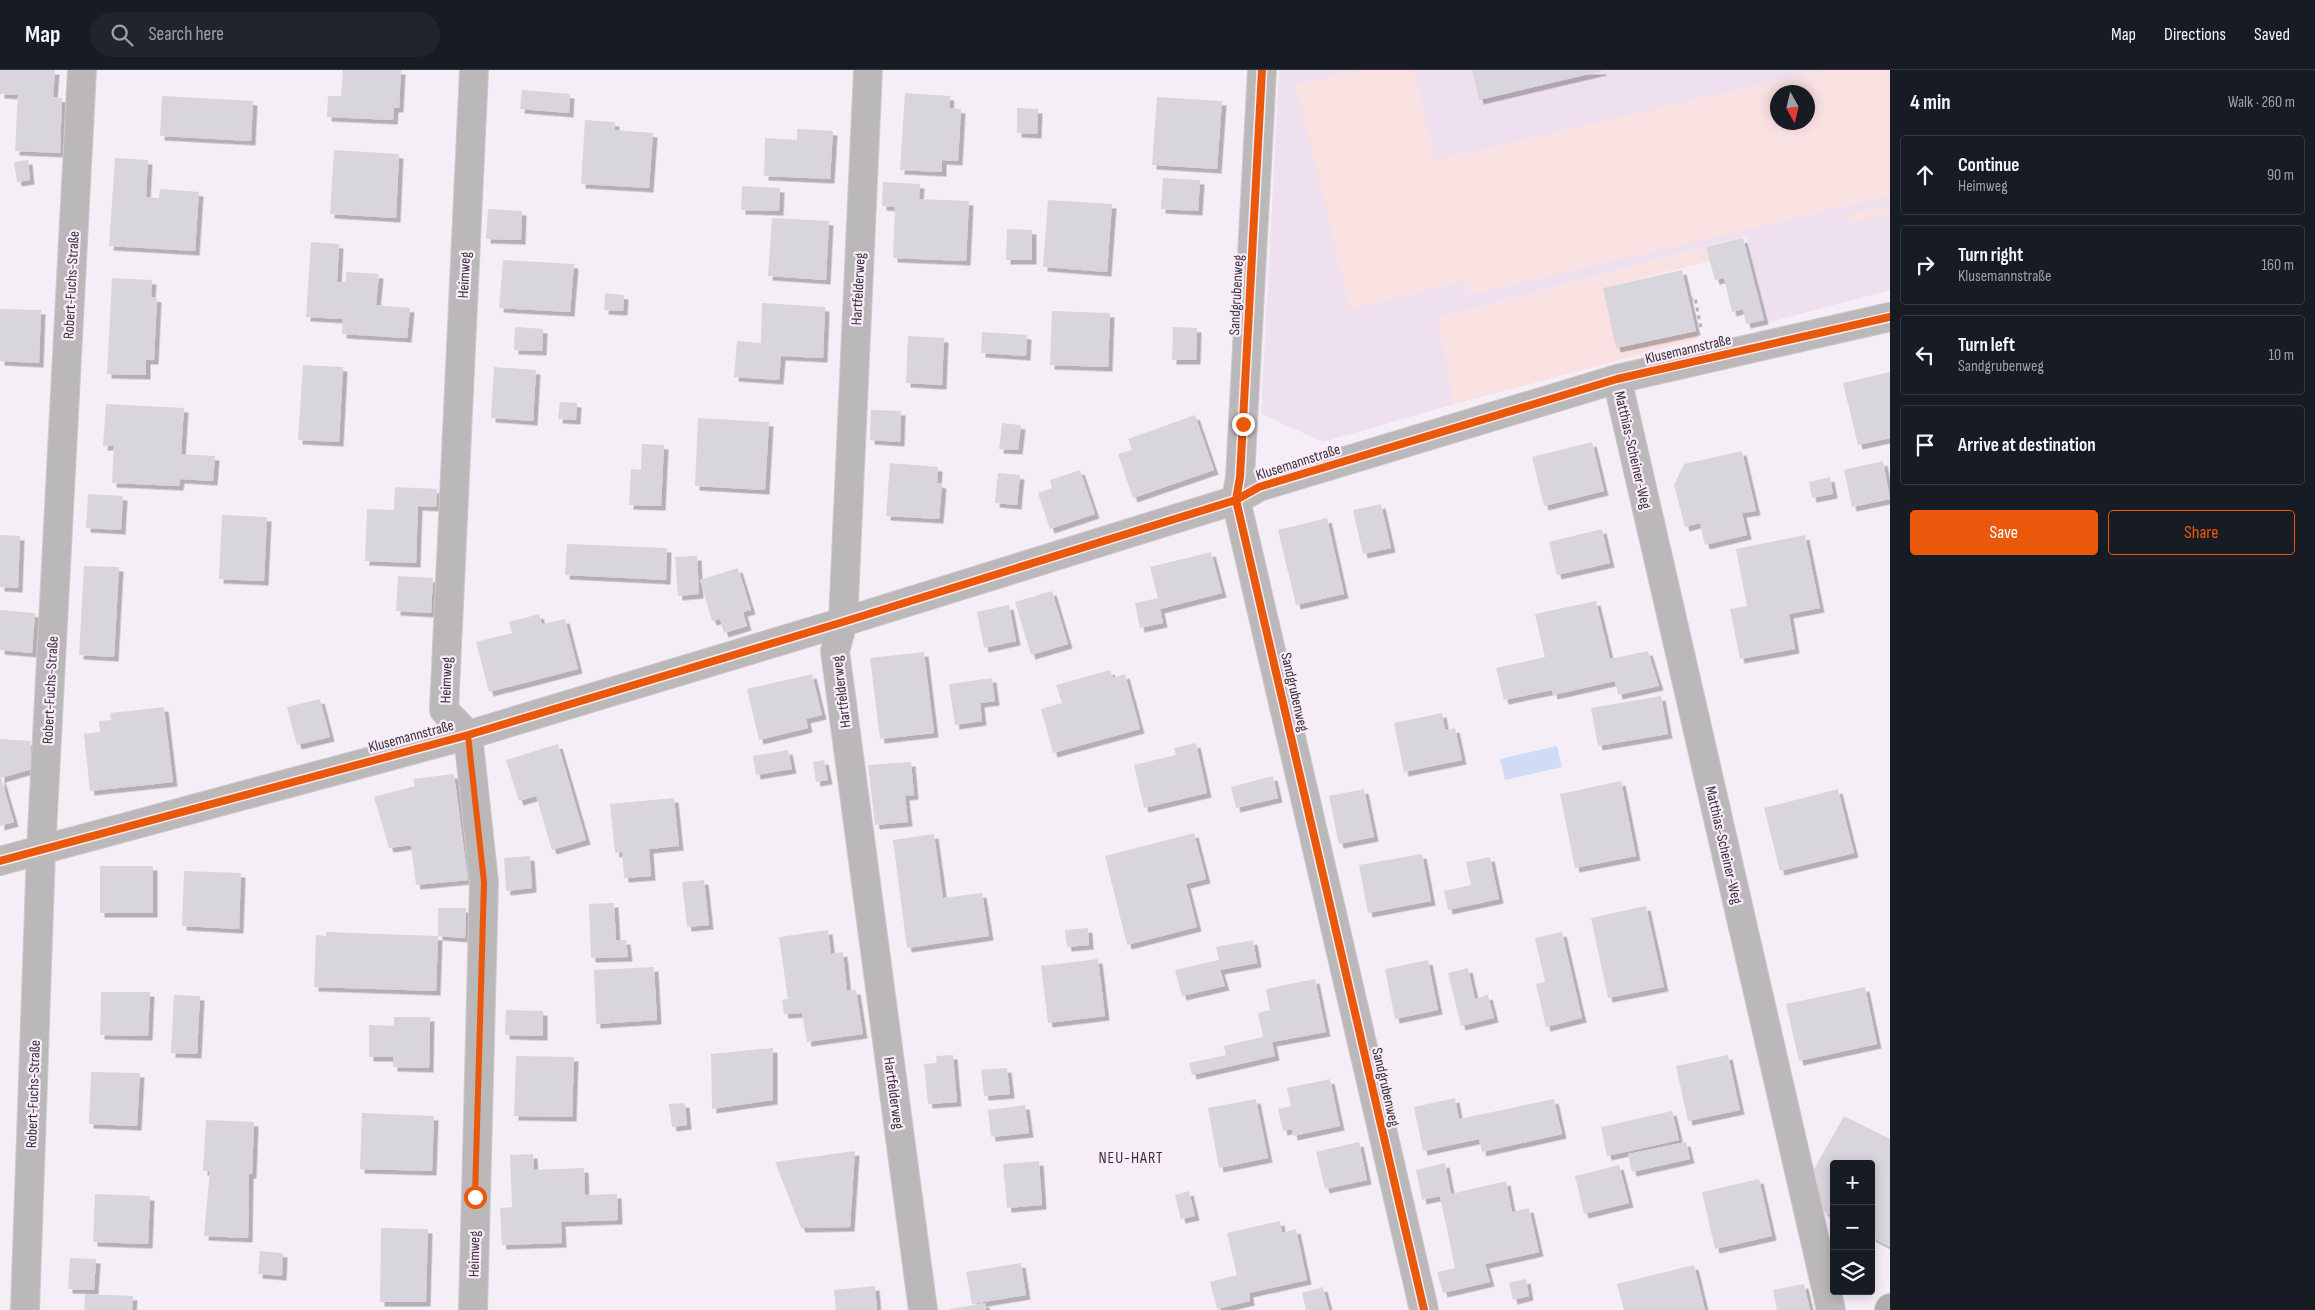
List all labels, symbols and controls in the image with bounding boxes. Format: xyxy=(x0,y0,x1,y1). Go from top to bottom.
search box xyxy=(90,12,440,57)
text: Map xyxy=(25,20,60,49)
icon: search xyxy=(108,21,136,49)
text: Search here xyxy=(148,23,224,46)
text: Map xyxy=(2111,24,2136,45)
text: Directions xyxy=(2164,24,2226,45)
text: Saved xyxy=(2254,24,2290,45)
north arrow xyxy=(1770,85,1815,130)
text: 4 min xyxy=(1910,90,1951,115)
text: Walk · 260 m xyxy=(2228,93,2295,112)
text: Continue xyxy=(1958,154,2019,177)
icon: ahead xyxy=(1911,161,1939,189)
text: 90 m xyxy=(2267,166,2294,185)
text: Heimweg xyxy=(1958,177,2008,196)
street label: Robert-Fuchs-Straße xyxy=(59,231,84,339)
text: Turn right xyxy=(1958,244,2023,267)
street label: Heimweg xyxy=(454,251,475,299)
icon: right xyxy=(1911,251,1939,279)
street label: Hartfelderweg xyxy=(847,252,870,326)
street label: Sandgrubenweg xyxy=(1225,254,1248,336)
text: 160 m xyxy=(2261,256,2294,275)
text: Klusemannstraße xyxy=(1958,267,2052,286)
street label: Klusemannstraße xyxy=(1643,330,1733,369)
text: Turn left xyxy=(1958,334,2015,357)
icon: left xyxy=(1911,341,1939,369)
text: 10 m xyxy=(2268,346,2294,365)
text: Sandgrubenweg xyxy=(1958,357,2044,376)
street label: Matthias-Scheiner-Weg xyxy=(1610,389,1655,511)
route end xyxy=(1232,413,1255,436)
icon: arrive xyxy=(1911,431,1939,459)
text: Arrive at destination xyxy=(1958,434,2096,457)
street label: Klusemannstraße xyxy=(1254,440,1343,485)
button: Save xyxy=(1910,510,2098,555)
button: Share xyxy=(2108,510,2295,555)
street label: Robert-Fuchs-Straße xyxy=(38,636,63,744)
street label: Sandgrubenweg xyxy=(1276,651,1313,733)
street label: Hartfelderweg xyxy=(828,655,855,729)
street label: Heimweg xyxy=(436,656,457,704)
street label: Klusemannstraße xyxy=(366,716,456,757)
street label: Matthias-Scheiner-Weg xyxy=(1701,784,1746,906)
street label: Robert-Fuchs-Straße xyxy=(22,1040,45,1148)
street label: Sandgrubenweg xyxy=(1367,1046,1404,1128)
street label: Hartfelderweg xyxy=(879,1056,908,1130)
district label: NEU-HART xyxy=(1098,1149,1164,1168)
map controls xyxy=(1830,1160,1875,1295)
button: + xyxy=(1830,1160,1875,1205)
route start xyxy=(464,1186,487,1209)
button: − xyxy=(1830,1205,1875,1250)
street label: Heimweg xyxy=(465,1231,484,1277)
button: layers xyxy=(1830,1250,1875,1295)

